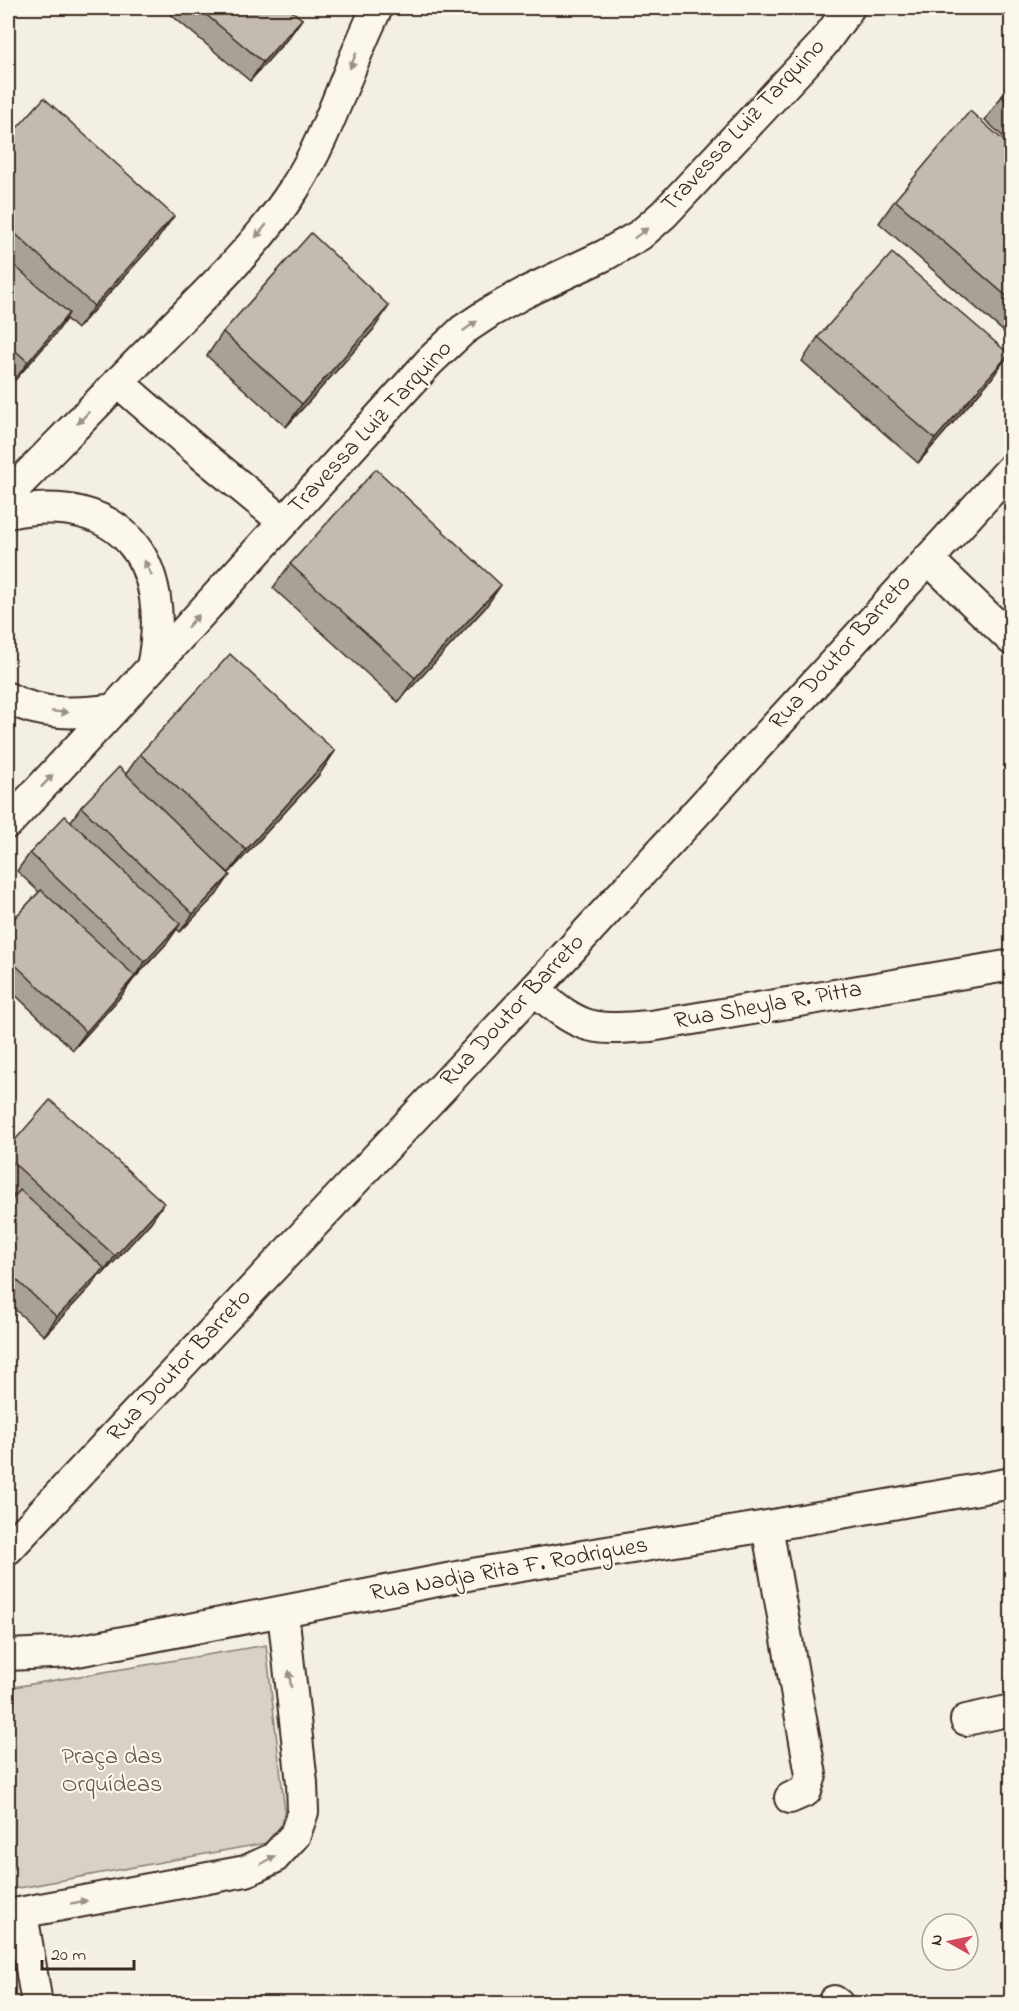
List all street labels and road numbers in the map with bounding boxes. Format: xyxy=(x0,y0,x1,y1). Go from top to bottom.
street label: Travessa Luiz Tarquino xyxy=(654,31,834,221)
street label: Travessa Luiz Tarquino xyxy=(281,333,461,523)
street label: Rua Doutor Barreto xyxy=(761,567,921,739)
street label: Rua Doutor Barreto xyxy=(432,926,594,1096)
street label: Rua Sheyla R. Pitta xyxy=(671,972,865,1041)
street label: Rua Doutor Barreto xyxy=(99,1281,261,1451)
street label: Rua Nadja Rita F. Rodrigues xyxy=(367,1528,651,1612)

